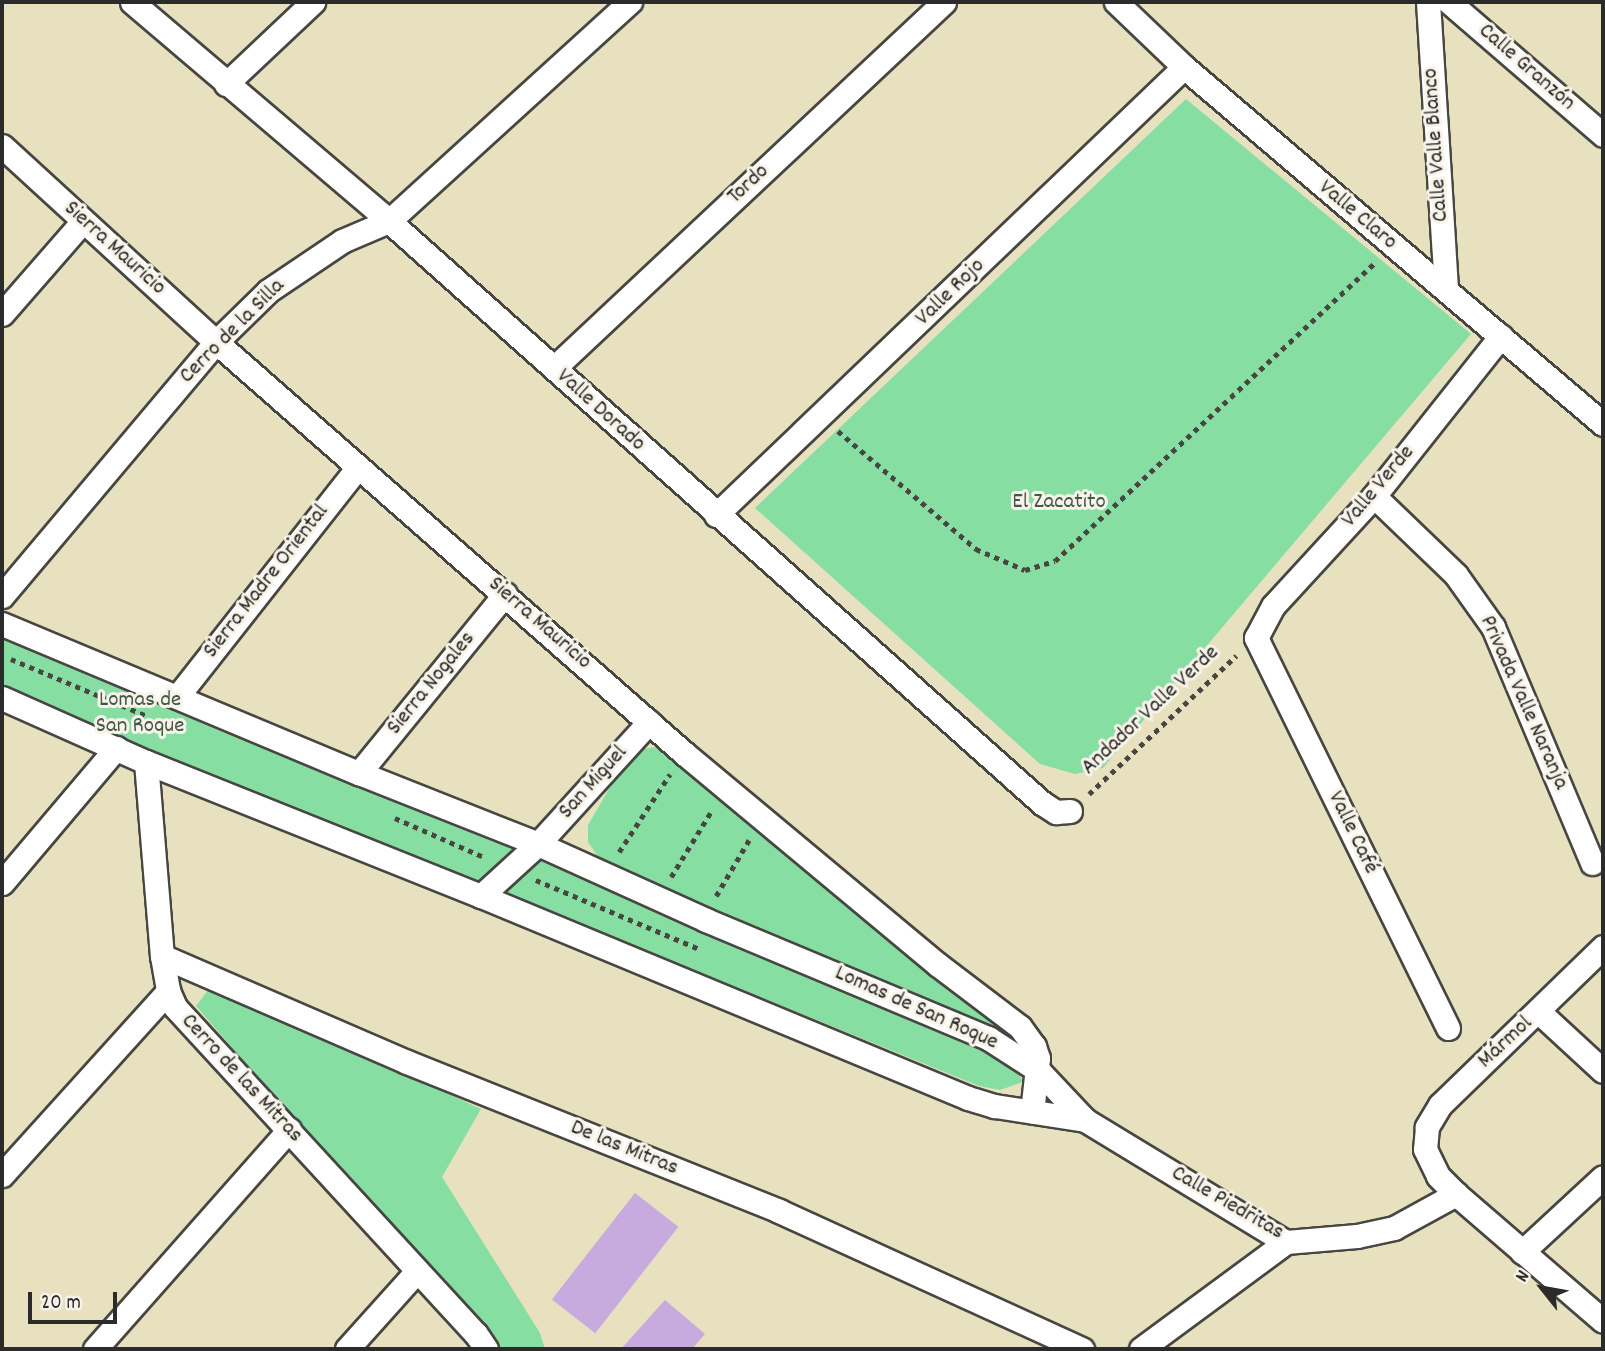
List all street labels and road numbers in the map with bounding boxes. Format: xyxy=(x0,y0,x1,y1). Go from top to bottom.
street label: Calle Granzón xyxy=(1472,18,1580,118)
street label: Calle Valle Blanco xyxy=(1418,67,1456,223)
street label: Tordo xyxy=(722,159,776,211)
street label: Valle Claro xyxy=(1312,175,1402,257)
street label: Sierra Mauricio xyxy=(57,196,171,302)
street label: Valle Rojo xyxy=(911,253,991,333)
street label: Cerro de la Silla xyxy=(175,274,291,390)
street label: Valle Dorado xyxy=(550,364,650,458)
street label: Valle Verde xyxy=(1337,440,1421,534)
street label: Sierra Madre Oriental xyxy=(198,499,336,665)
street label: Sierra Mauricio xyxy=(482,572,596,676)
street label: Privada Valle Naranja xyxy=(1472,612,1574,794)
street label: Sierra Nogales xyxy=(382,627,482,741)
street label: Andador Valle Verde xyxy=(1076,640,1226,782)
street label: San Miguel xyxy=(554,740,634,826)
street label: Valle Café xyxy=(1320,787,1384,879)
street label: Lomas de San Roque xyxy=(830,961,1002,1057)
street label: Cerro de las Mitras xyxy=(174,1009,308,1149)
street label: Mármol xyxy=(1473,1011,1539,1075)
street label: De las Mitras xyxy=(566,1115,682,1183)
street label: Calle Piedritas xyxy=(1166,1161,1288,1247)

